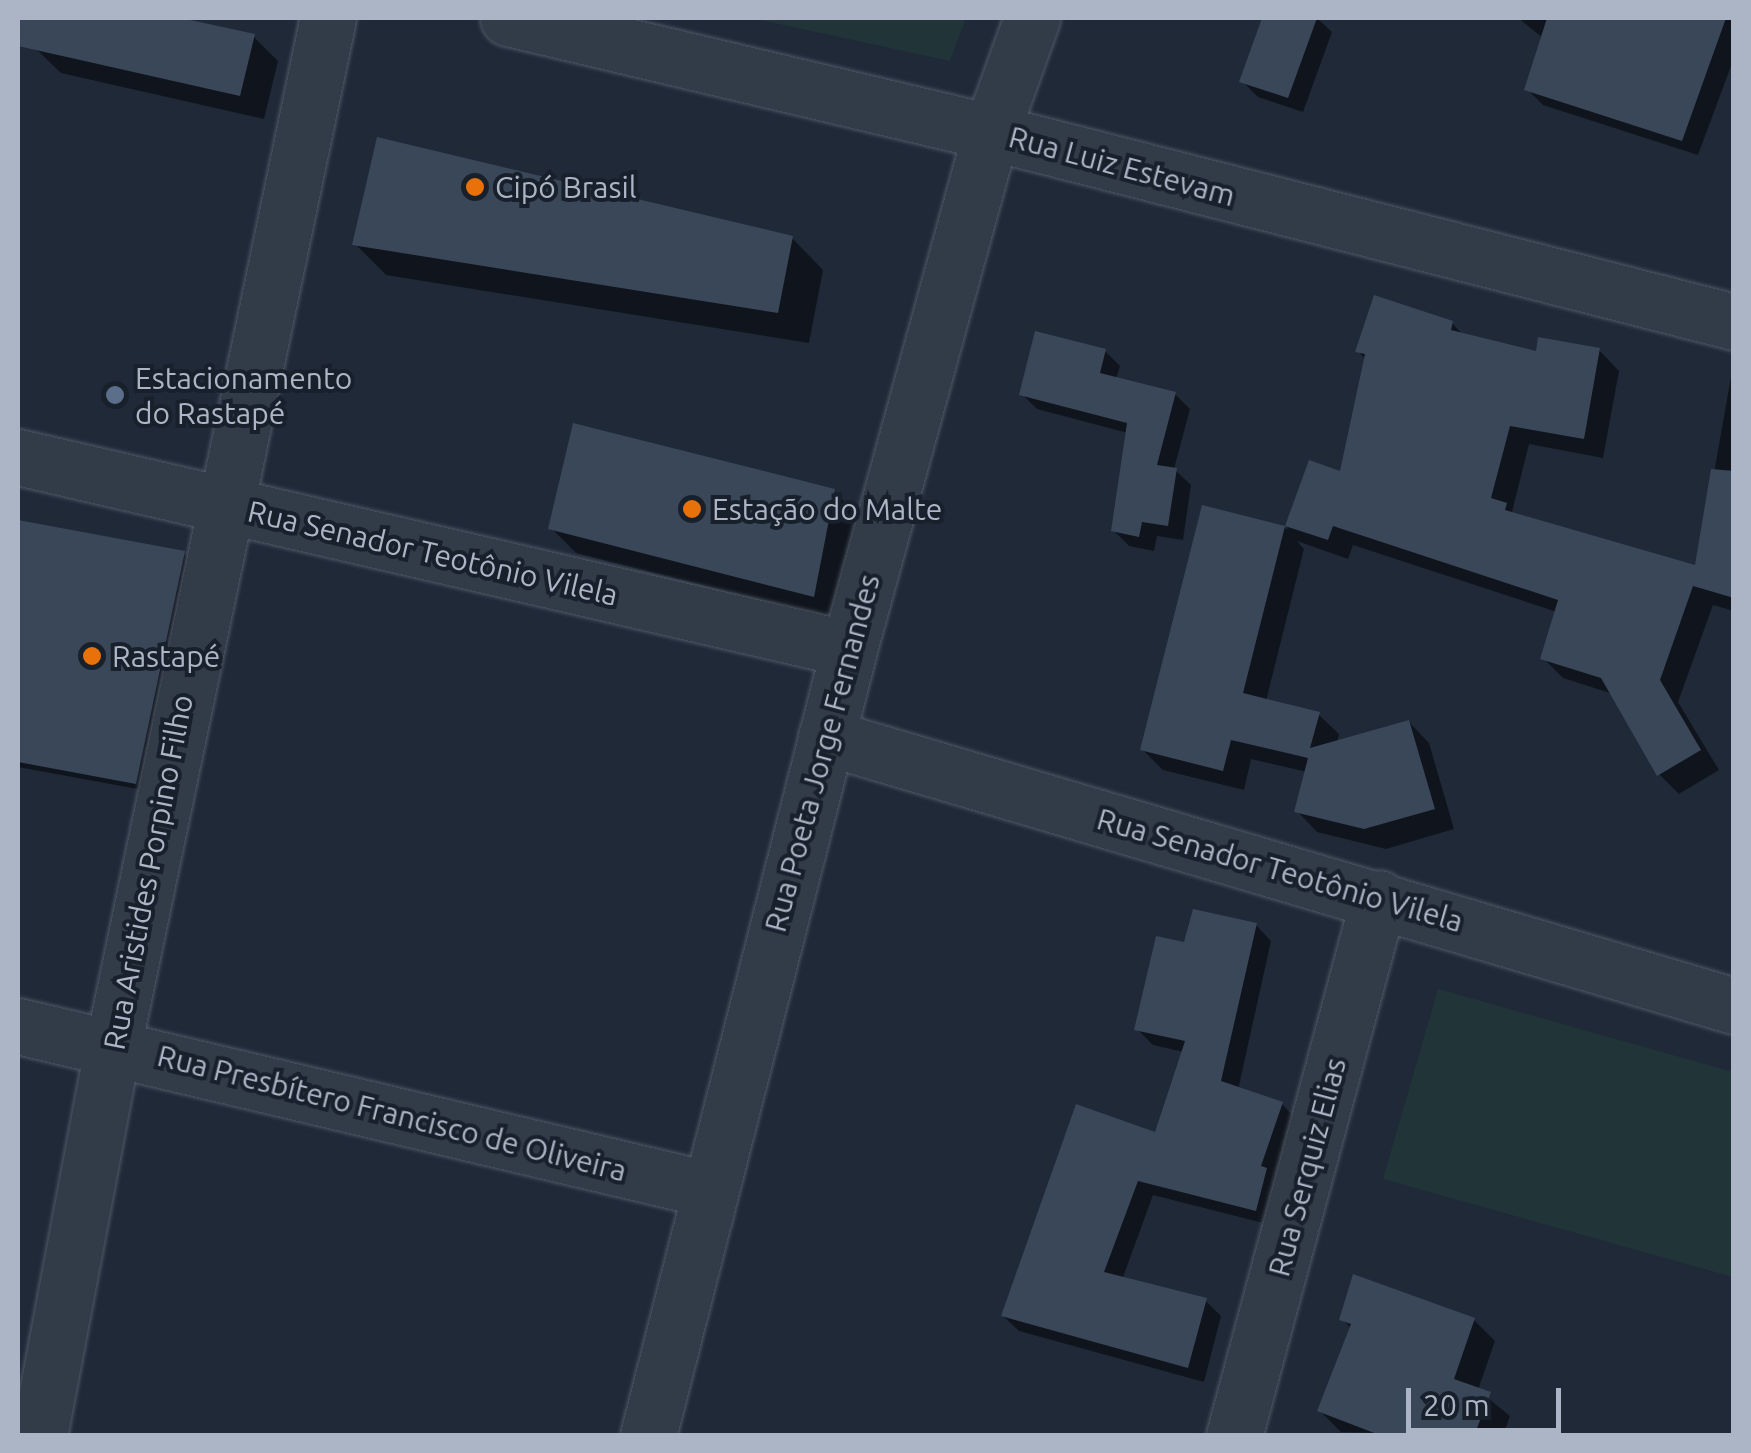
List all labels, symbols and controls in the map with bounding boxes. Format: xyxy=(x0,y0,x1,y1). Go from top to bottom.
street label: Rua Luiz Estevam xyxy=(1005,119,1239,213)
place label: Cipó Brasil xyxy=(495,169,637,205)
marker: Cipó Brasil xyxy=(464,176,486,198)
place label: Estacionamento do Rastapé xyxy=(135,360,352,430)
marker: Estacionamento do Rastapé xyxy=(104,384,126,406)
place label: Estação do Malte xyxy=(712,491,942,527)
street label: Rua Senador Teotônio Vilela xyxy=(244,493,622,613)
marker: Estação do Malte xyxy=(681,498,703,520)
street label: Rua Poeta Jorge Fernandes xyxy=(757,570,887,936)
place label: Rastapé xyxy=(112,638,220,674)
marker: Rastapé xyxy=(81,645,103,667)
street label: Rua Aristides Porpino Filho xyxy=(96,691,200,1053)
street label: Rua Senador Teotônio Vilela xyxy=(1093,800,1467,940)
street label: Rua Presbítero Francisco de Oliveira xyxy=(154,1037,630,1189)
street label: Rua Serquiz Elias xyxy=(1261,1054,1353,1280)
scale bar xyxy=(1411,1368,1566,1430)
text: 20 m xyxy=(1423,1388,1490,1422)

